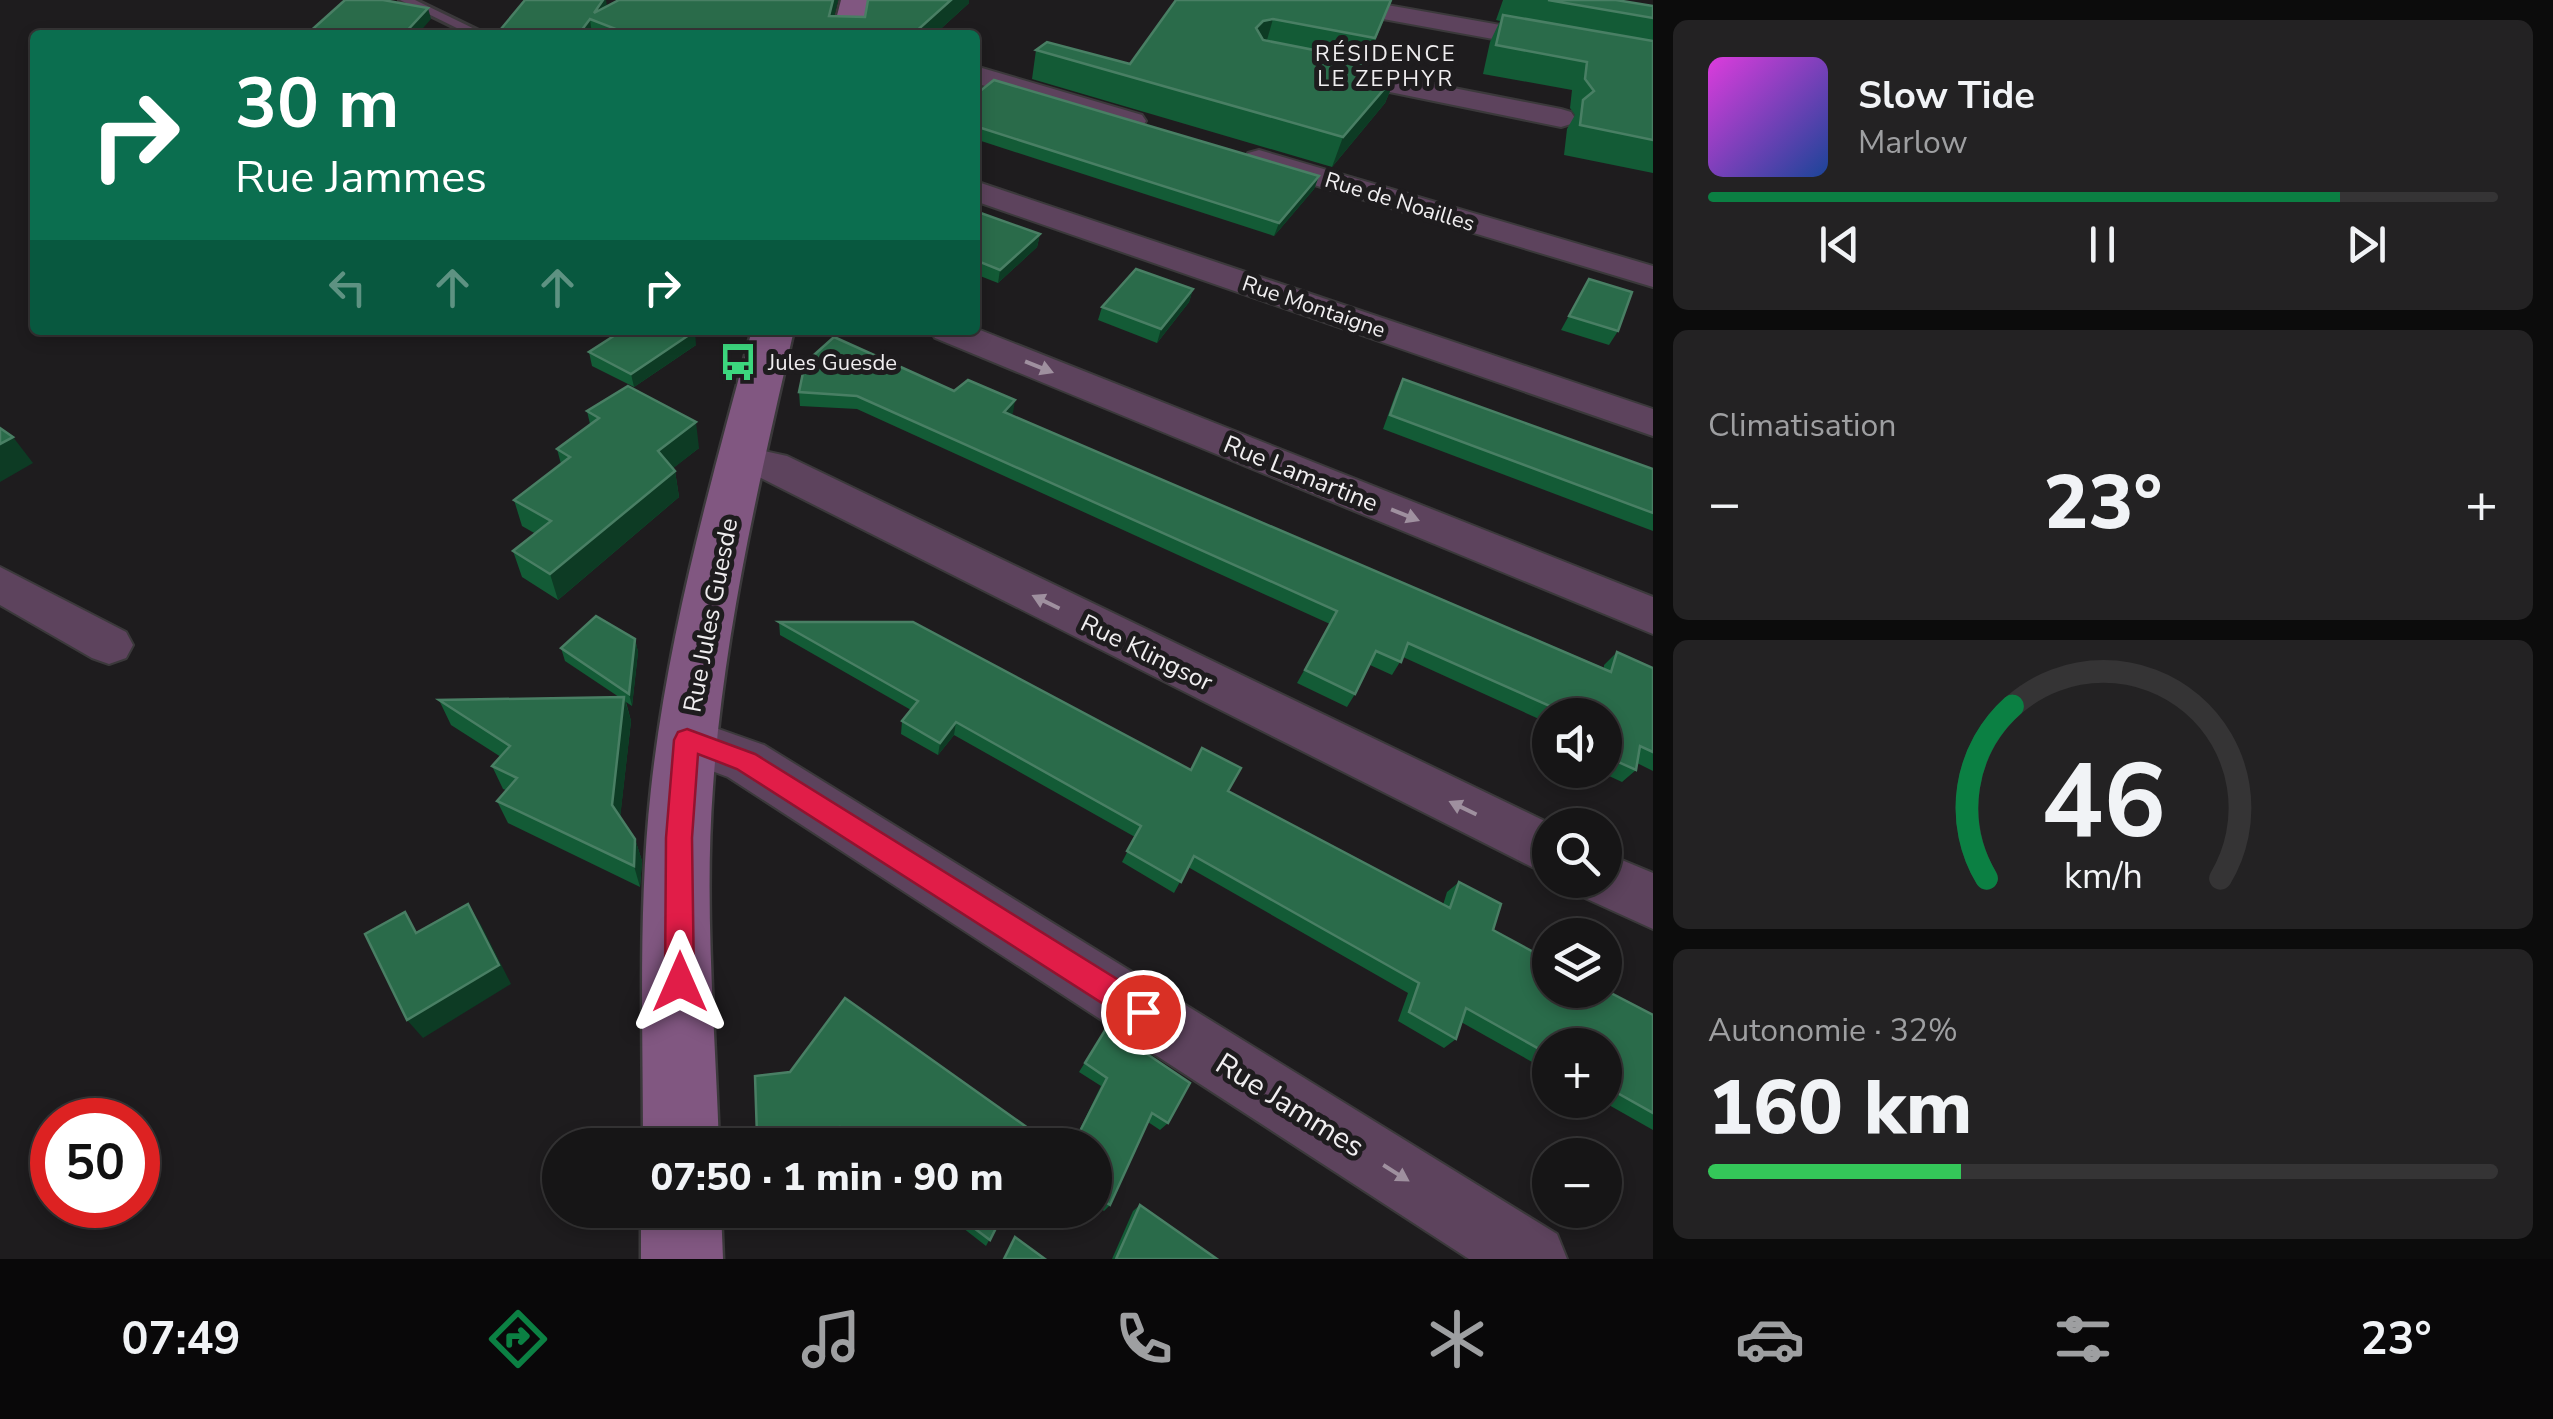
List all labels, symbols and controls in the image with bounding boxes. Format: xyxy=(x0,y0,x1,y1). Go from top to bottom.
district label: RÉSIDENCE LE ZEPHYR xyxy=(1315,39,1457,94)
text: 30 m xyxy=(235,56,399,152)
icon: right xyxy=(70,70,200,200)
text: Slow Tide xyxy=(1858,70,2035,121)
text: Marlow xyxy=(1858,121,1968,164)
text: Rue Jammes xyxy=(235,147,487,208)
street label: Rue de Noailles xyxy=(1321,165,1478,239)
icon: previous xyxy=(1812,217,1867,272)
icon: pause xyxy=(2075,217,2130,272)
icon: next xyxy=(2339,217,2394,272)
icon: left xyxy=(320,260,375,315)
icon: ahead xyxy=(425,260,480,315)
icon: ahead xyxy=(530,260,585,315)
icon: right xyxy=(635,260,690,315)
street label: Rue Montaigne xyxy=(1238,268,1389,345)
bus stop icon: Jules Guesde xyxy=(717,341,759,383)
place label: Jules Guesde xyxy=(767,348,897,378)
one-way arrow xyxy=(1024,359,1054,375)
text: Climatisation xyxy=(1708,404,1896,447)
street label: Rue Lamartine xyxy=(1218,428,1383,520)
text: 23° xyxy=(2044,452,2162,554)
text: − xyxy=(1708,466,1741,541)
text: + xyxy=(2465,466,2498,541)
one-way arrow xyxy=(1390,507,1419,523)
street label: Rue Jules Guesde xyxy=(675,515,746,715)
one-way arrow xyxy=(1031,593,1060,610)
street label: Rue Klingsor xyxy=(1075,606,1218,700)
map controls xyxy=(1532,698,1622,1228)
button: sound xyxy=(1532,698,1622,788)
text: 46 xyxy=(2041,731,2165,873)
one-way arrow xyxy=(1448,800,1477,817)
button: search xyxy=(1532,808,1622,898)
text: km/h xyxy=(2064,852,2142,901)
button: layers xyxy=(1532,918,1622,1008)
position arrow xyxy=(628,930,732,1034)
pin xyxy=(1101,970,1186,1055)
icon: arrive xyxy=(1116,985,1171,1040)
text: Autonomie · 32% xyxy=(1708,1009,1958,1052)
button: + xyxy=(1532,1028,1622,1118)
street label: Rue Jammes xyxy=(1208,1044,1372,1167)
text: 160 km xyxy=(1708,1057,1972,1159)
speed limit sign: 50 xyxy=(30,1098,160,1228)
button: − xyxy=(1532,1138,1622,1228)
text: 07:50 · 1 min · 90 m xyxy=(651,1152,1003,1203)
one-way arrow xyxy=(1382,1164,1410,1181)
icon: directions xyxy=(483,1304,553,1374)
icon: music xyxy=(796,1304,866,1374)
icon: phone xyxy=(1109,1304,1179,1374)
icon: climate xyxy=(1422,1304,1492,1374)
icon: car xyxy=(1735,1304,1805,1374)
icon: filters xyxy=(2048,1304,2118,1374)
text: 07:49 xyxy=(121,1309,241,1370)
text: 23° xyxy=(2361,1309,2432,1370)

